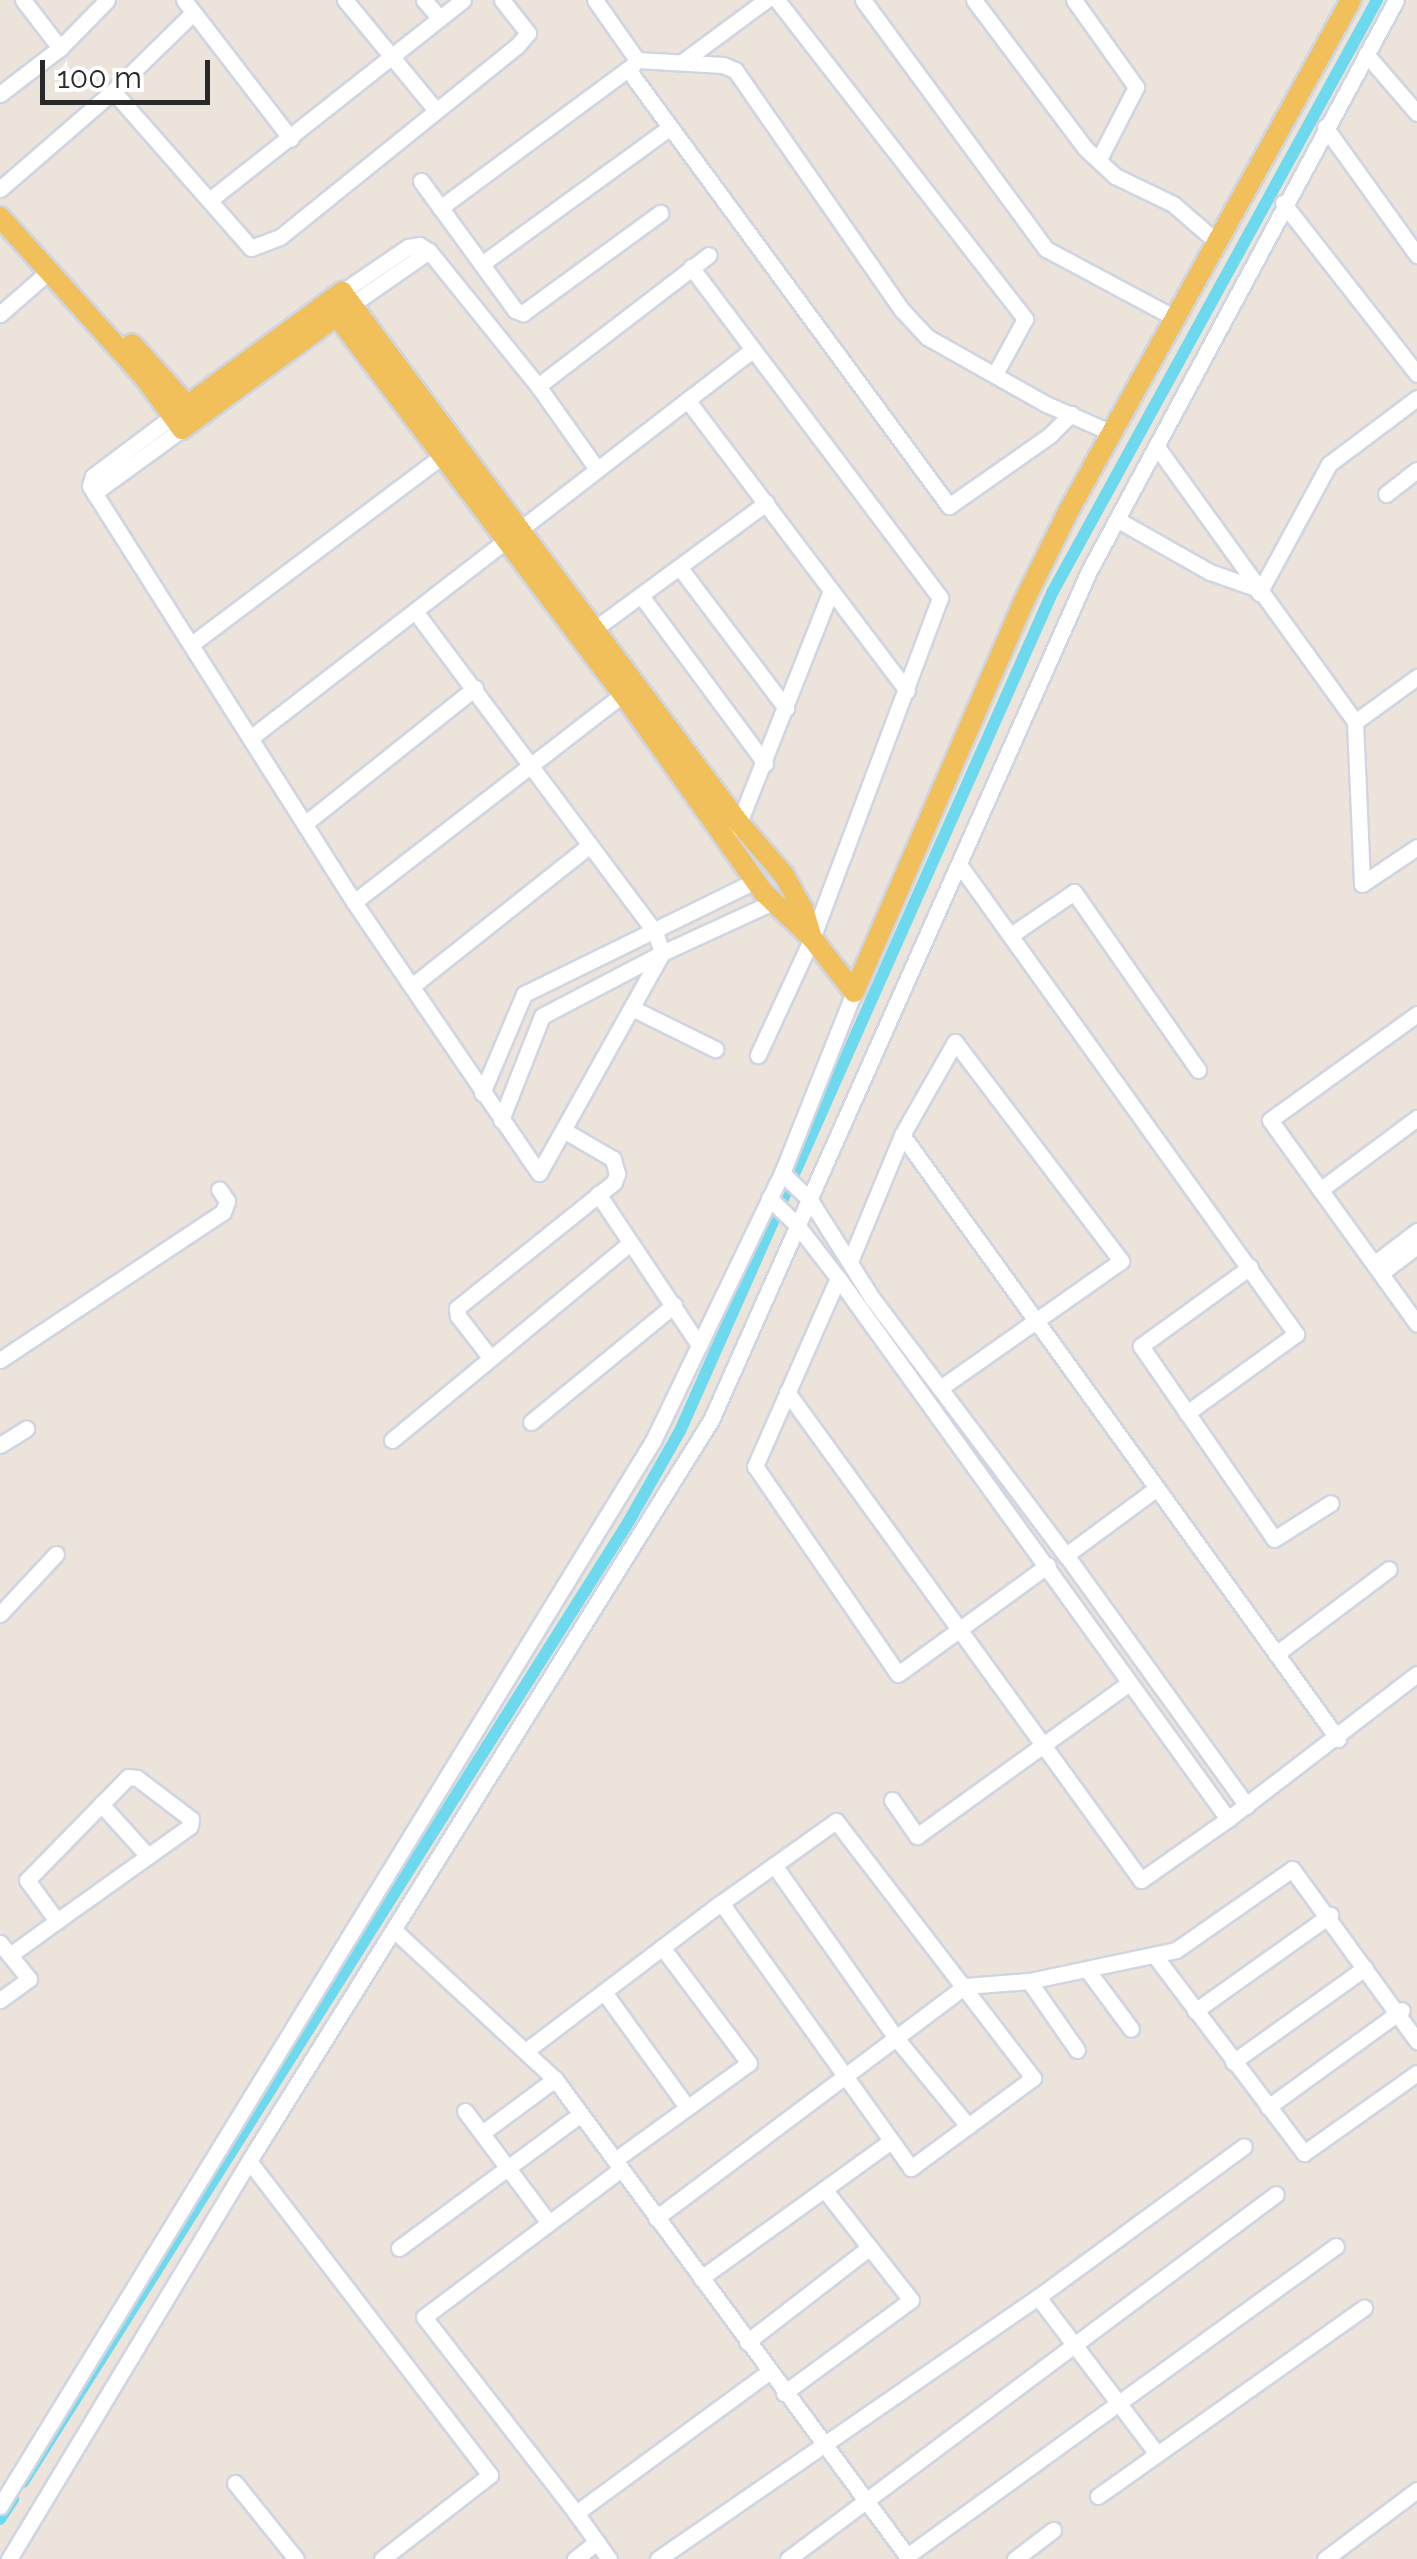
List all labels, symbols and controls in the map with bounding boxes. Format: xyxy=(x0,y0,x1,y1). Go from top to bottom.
scale bar xyxy=(45,40,215,102)
text: 100 m xyxy=(57,60,142,95)

